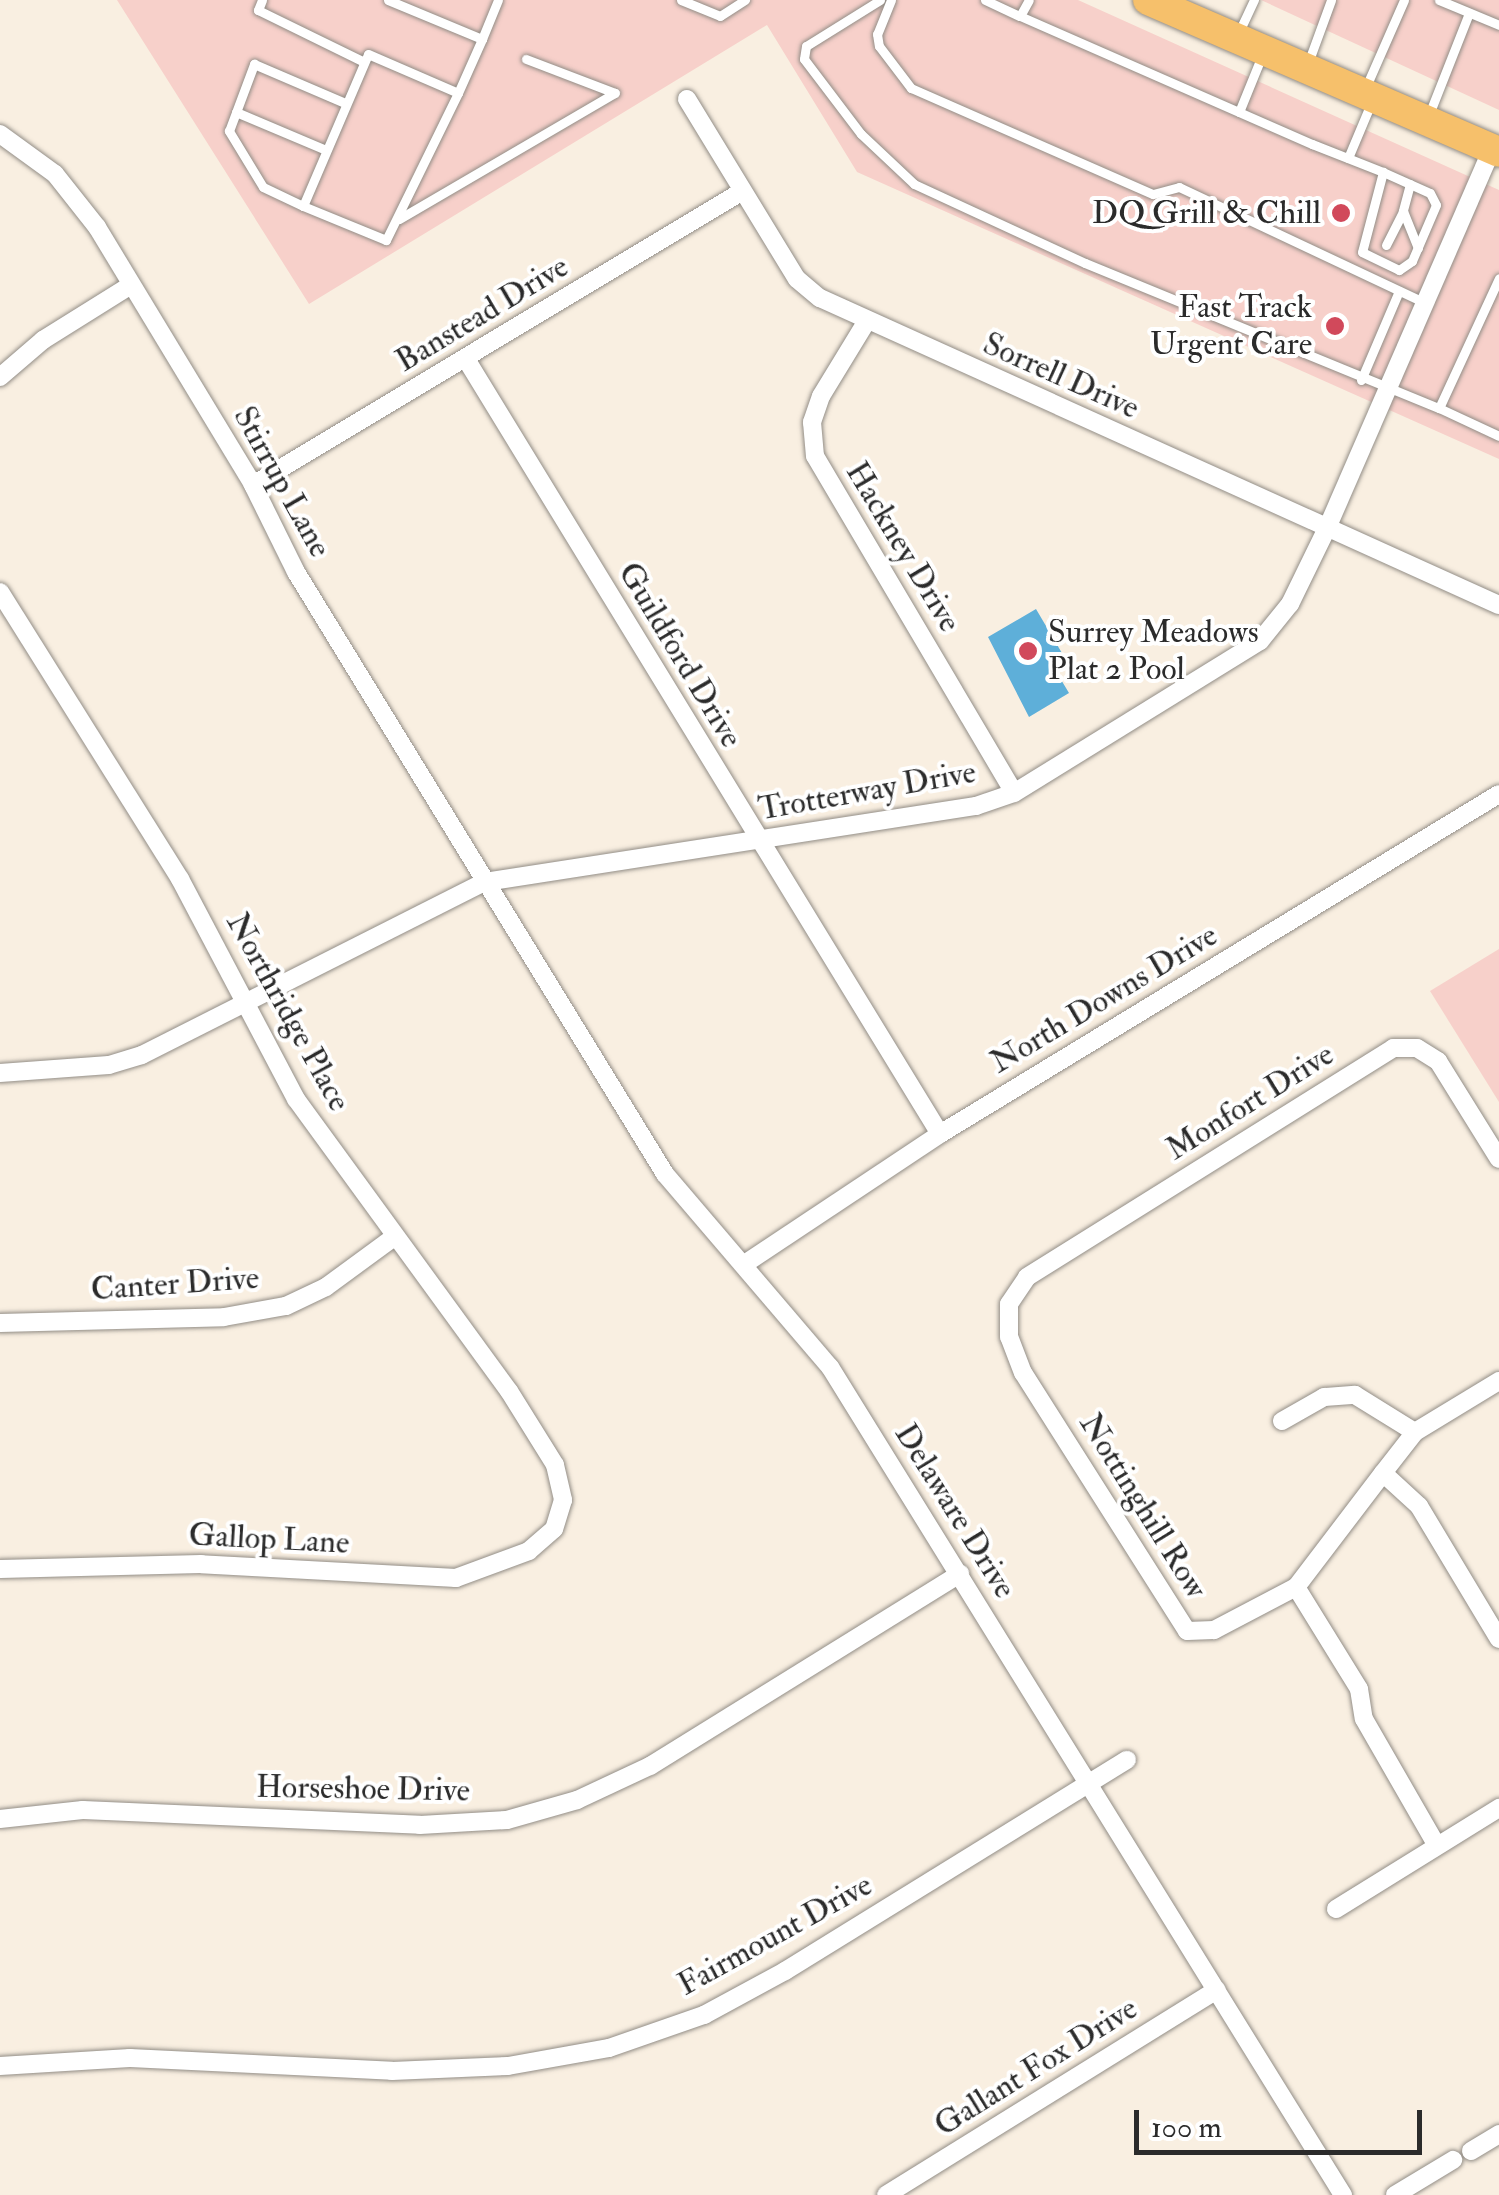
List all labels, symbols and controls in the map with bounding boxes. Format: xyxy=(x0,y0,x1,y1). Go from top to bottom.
place label: DQ Grill & Chill xyxy=(1092,194,1321,232)
marker: DQ Grill & Chill xyxy=(1330,202,1352,224)
street label: Banstead Drive xyxy=(389,248,575,380)
place label: Fast Track Urgent Care xyxy=(1150,289,1312,364)
marker: Fast Track Urgent Care xyxy=(1322,313,1348,339)
street label: Sorrell Drive xyxy=(977,325,1145,427)
street label: Stirrup Lane xyxy=(225,400,339,564)
street label: Hackney Drive xyxy=(837,455,969,639)
street label: Guildford Drive xyxy=(610,556,750,754)
place label: Surrey Meadows Plat 2 Pool xyxy=(1048,614,1259,689)
marker: Surrey Meadows Plat 2 Pool xyxy=(1017,640,1039,662)
street label: Trotterway Drive xyxy=(755,753,979,829)
street label: Northridge Place xyxy=(218,906,358,1118)
street label: North Downs Drive xyxy=(984,916,1224,1082)
street label: Monfort Drive xyxy=(1159,1035,1341,1169)
street label: Canter Drive xyxy=(90,1259,260,1309)
street label: Nottinghill Row xyxy=(1071,1406,1215,1606)
street label: Delaware Drive xyxy=(886,1417,1024,1605)
street label: Gallop Lane xyxy=(188,1516,350,1562)
street label: Horseshoe Drive xyxy=(256,1768,470,1810)
street label: Fairmount Drive xyxy=(671,1866,879,2004)
street label: Gallant Fox Drive xyxy=(928,1989,1144,2145)
scale bar xyxy=(1139,2090,1426,2152)
text: 100 m xyxy=(1151,2109,1222,2146)

